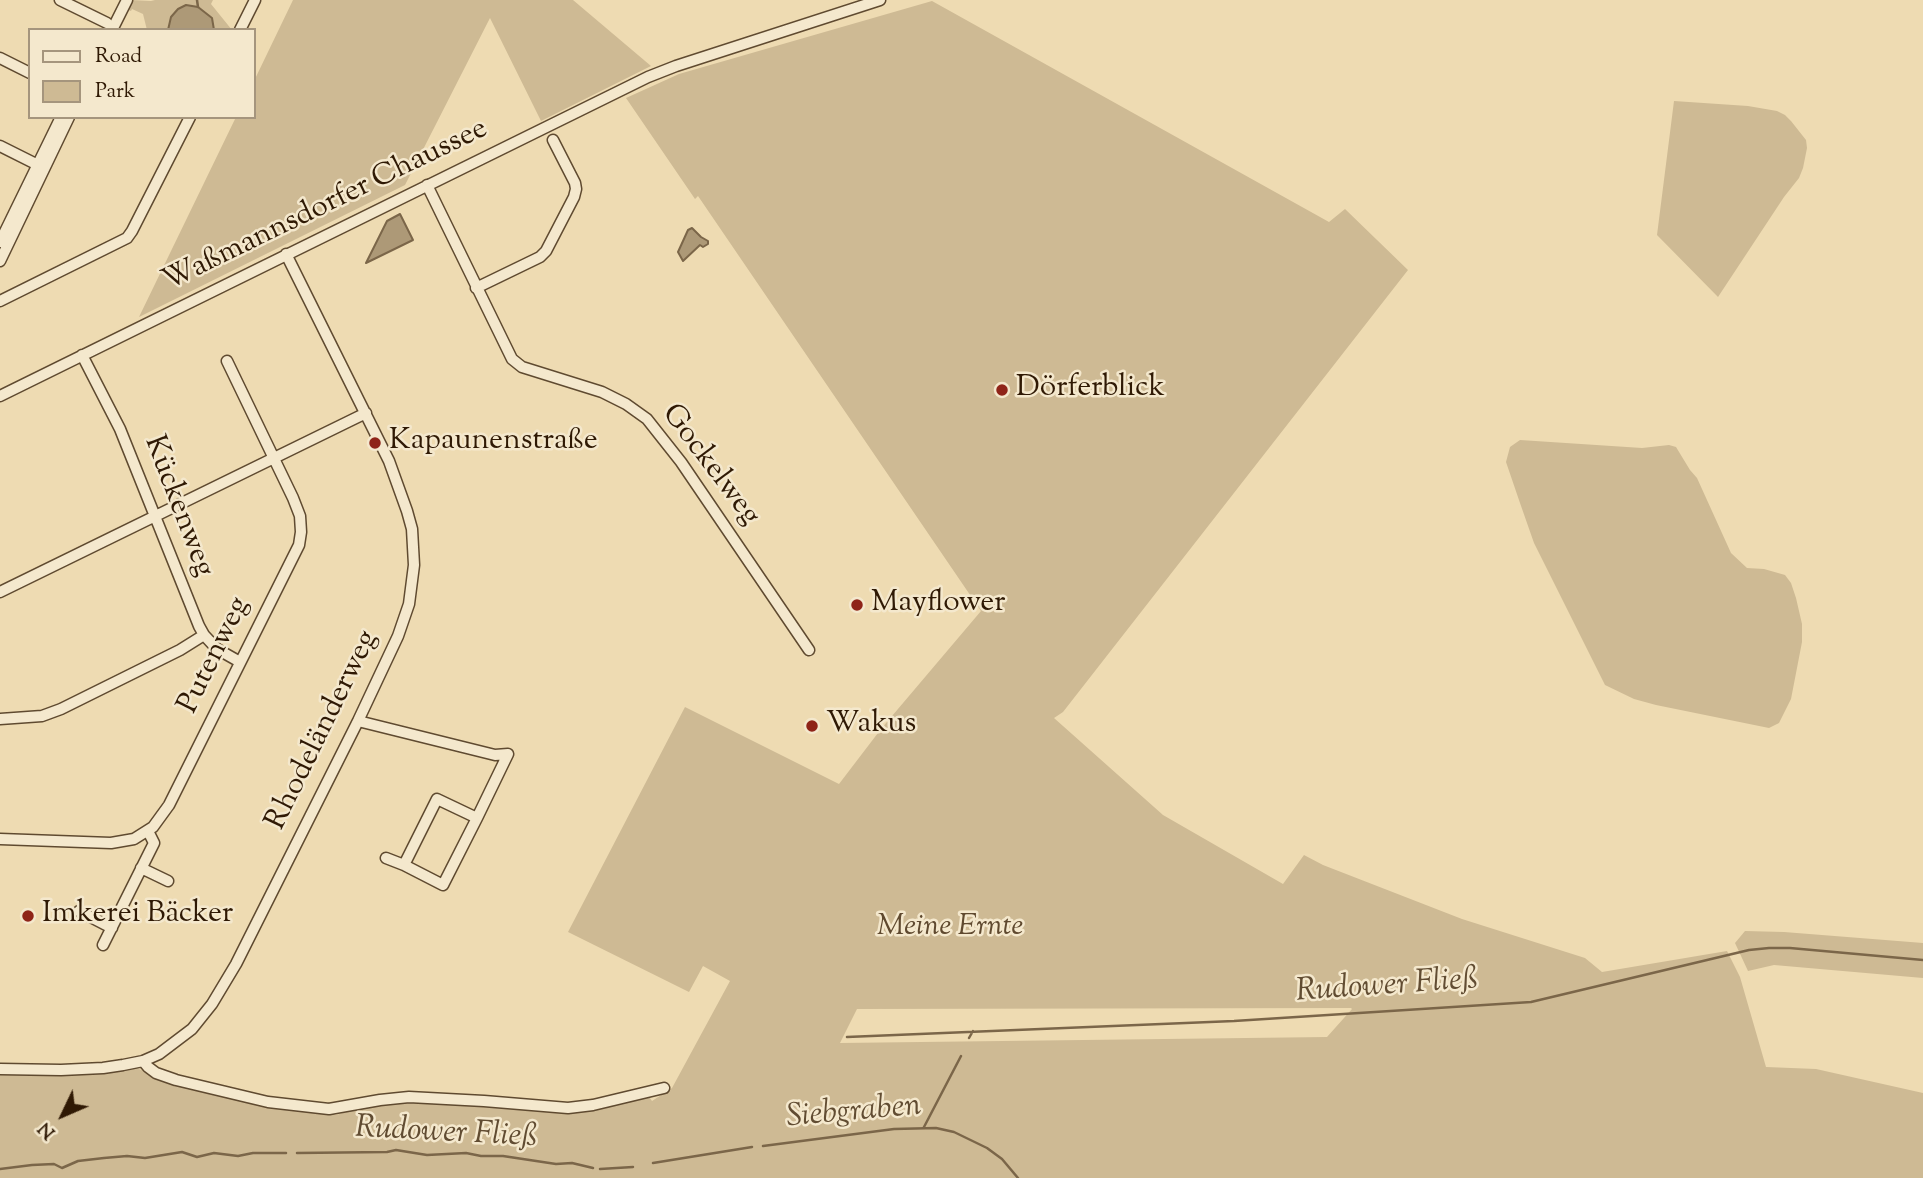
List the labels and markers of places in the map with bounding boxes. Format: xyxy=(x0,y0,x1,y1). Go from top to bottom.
place label: Dörferblick xyxy=(1016,372,1165,408)
marker: Dörferblick xyxy=(994,382,1010,398)
place label: Kapaunenstraße xyxy=(389,425,598,461)
marker: Kapaunenstraße xyxy=(367,435,383,451)
place label: Mayflower xyxy=(871,587,1006,623)
marker: Mayflower xyxy=(849,597,865,613)
place label: Wakus xyxy=(826,708,916,744)
marker: Wakus xyxy=(804,718,820,734)
place label: Imkerei Bäcker xyxy=(42,898,233,934)
marker: Imkerei Bäcker xyxy=(20,908,36,924)

